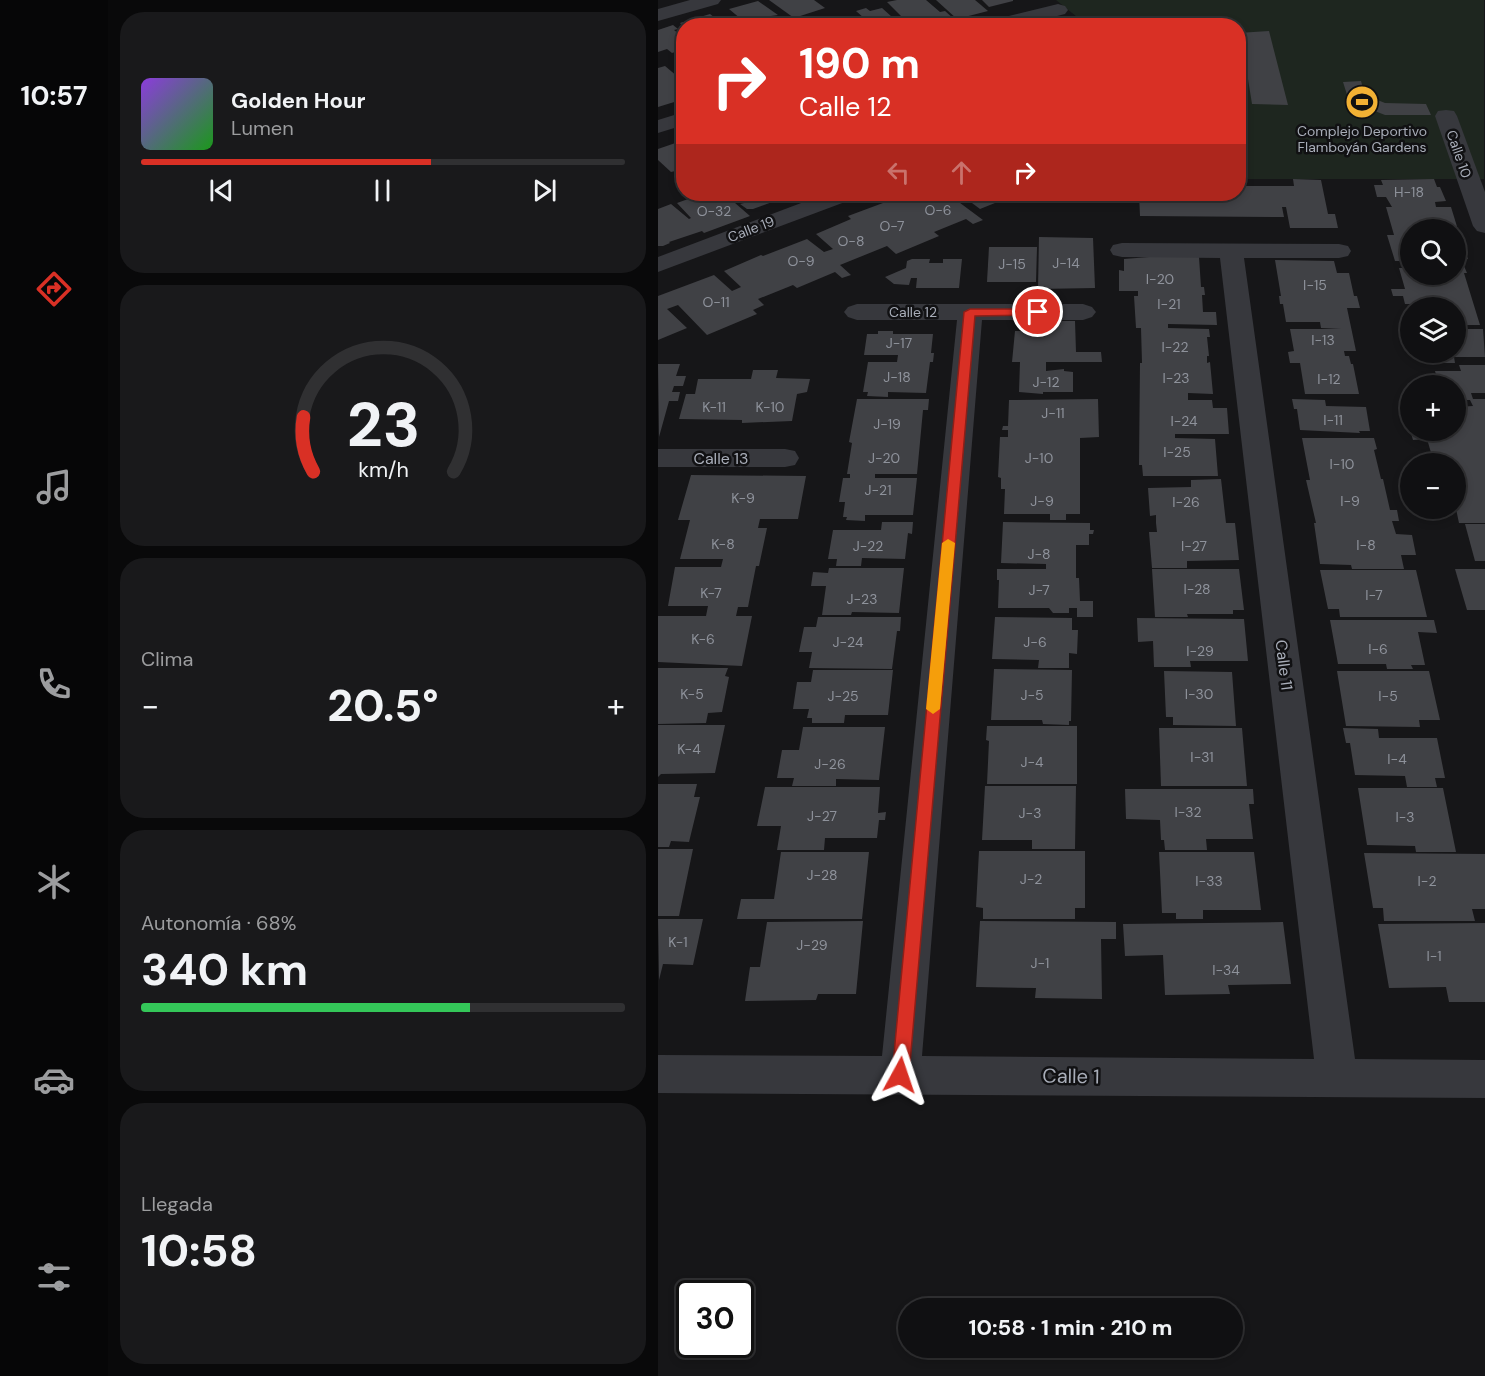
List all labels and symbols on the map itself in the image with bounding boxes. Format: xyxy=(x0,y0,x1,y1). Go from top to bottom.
sports icon: Complejo Deportivo Flamboyán Gardens xyxy=(1344,84,1380,120)
place label: Complejo Deportivo Flamboyán Gardens xyxy=(1297,122,1427,156)
street label: Calle 10 xyxy=(1442,128,1476,180)
house number: H-18 xyxy=(1394,183,1424,201)
house number: O-6 xyxy=(924,201,952,219)
house number: O-32 xyxy=(697,202,731,220)
street label: Calle 19 xyxy=(725,212,777,246)
house number: O-7 xyxy=(879,217,905,235)
house number: O-8 xyxy=(838,232,864,250)
house number: O-9 xyxy=(787,252,815,270)
house number: J-14 xyxy=(1052,254,1080,272)
house number: J-15 xyxy=(998,255,1026,273)
house number: I-20 xyxy=(1146,270,1174,288)
house number: I-15 xyxy=(1303,276,1327,294)
pin xyxy=(1012,286,1063,337)
house number: O-11 xyxy=(702,293,730,311)
house number: I-21 xyxy=(1157,295,1181,313)
street label: Calle 12 xyxy=(889,303,937,321)
house number: I-13 xyxy=(1311,331,1335,349)
house number: J-17 xyxy=(886,334,912,352)
house number: I-22 xyxy=(1162,338,1188,356)
house number: J-18 xyxy=(883,368,911,386)
house number: I-23 xyxy=(1162,369,1190,387)
house number: I-12 xyxy=(1317,370,1341,388)
house number: J-12 xyxy=(1032,373,1060,391)
house number: K-11 xyxy=(702,398,726,416)
house number: K-10 xyxy=(756,398,784,416)
house number: J-11 xyxy=(1041,404,1065,422)
house number: I-11 xyxy=(1323,411,1343,429)
house number: I-24 xyxy=(1170,412,1198,430)
house number: J-19 xyxy=(873,415,901,433)
house number: I-25 xyxy=(1163,443,1191,461)
street label: Calle 13 xyxy=(693,448,749,469)
house number: J-20 xyxy=(868,449,900,467)
house number: J-10 xyxy=(1025,449,1053,467)
house number: I-10 xyxy=(1330,455,1354,473)
house number: J-21 xyxy=(864,481,892,499)
house number: K-9 xyxy=(731,489,755,507)
house number: J-9 xyxy=(1030,492,1054,510)
house number: I-9 xyxy=(1340,492,1360,510)
house number: I-26 xyxy=(1172,493,1200,511)
house number: K-8 xyxy=(711,535,735,553)
house number: I-8 xyxy=(1356,536,1376,554)
house number: J-22 xyxy=(853,537,883,555)
house number: I-27 xyxy=(1181,537,1207,555)
house number: J-8 xyxy=(1027,545,1051,563)
house number: I-28 xyxy=(1183,580,1211,598)
house number: J-7 xyxy=(1028,581,1050,599)
house number: K-7 xyxy=(700,584,722,602)
house number: I-7 xyxy=(1365,586,1383,604)
house number: J-23 xyxy=(847,590,877,608)
house number: K-6 xyxy=(691,630,715,648)
house number: J-24 xyxy=(833,633,864,651)
house number: J-6 xyxy=(1023,633,1047,651)
street label: Calle 11 xyxy=(1270,639,1298,691)
house number: I-6 xyxy=(1368,640,1388,658)
house number: I-29 xyxy=(1186,642,1214,660)
house number: K-5 xyxy=(680,685,704,703)
house number: I-30 xyxy=(1185,685,1213,703)
house number: J-5 xyxy=(1020,686,1044,704)
house number: J-25 xyxy=(827,687,859,705)
house number: I-5 xyxy=(1378,687,1398,705)
house number: K-4 xyxy=(677,740,701,758)
house number: I-31 xyxy=(1190,748,1214,766)
house number: I-4 xyxy=(1387,750,1407,768)
house number: J-4 xyxy=(1020,753,1044,771)
house number: J-26 xyxy=(814,755,846,773)
house number: I-32 xyxy=(1174,803,1202,821)
house number: J-3 xyxy=(1019,804,1041,822)
house number: J-27 xyxy=(807,807,837,825)
house number: I-3 xyxy=(1395,808,1415,826)
house number: J-28 xyxy=(807,866,837,884)
house number: J-2 xyxy=(1020,870,1042,888)
house number: I-33 xyxy=(1195,872,1223,890)
house number: I-2 xyxy=(1418,872,1436,890)
house number: K-1 xyxy=(668,933,688,951)
house number: J-29 xyxy=(796,936,828,954)
house number: I-1 xyxy=(1426,947,1442,965)
house number: J-1 xyxy=(1031,954,1049,972)
house number: I-34 xyxy=(1212,961,1240,979)
position arrow xyxy=(868,1043,932,1107)
street label: Calle 1 xyxy=(1042,1063,1100,1089)
speed limit sign: 30 xyxy=(676,1280,754,1358)

